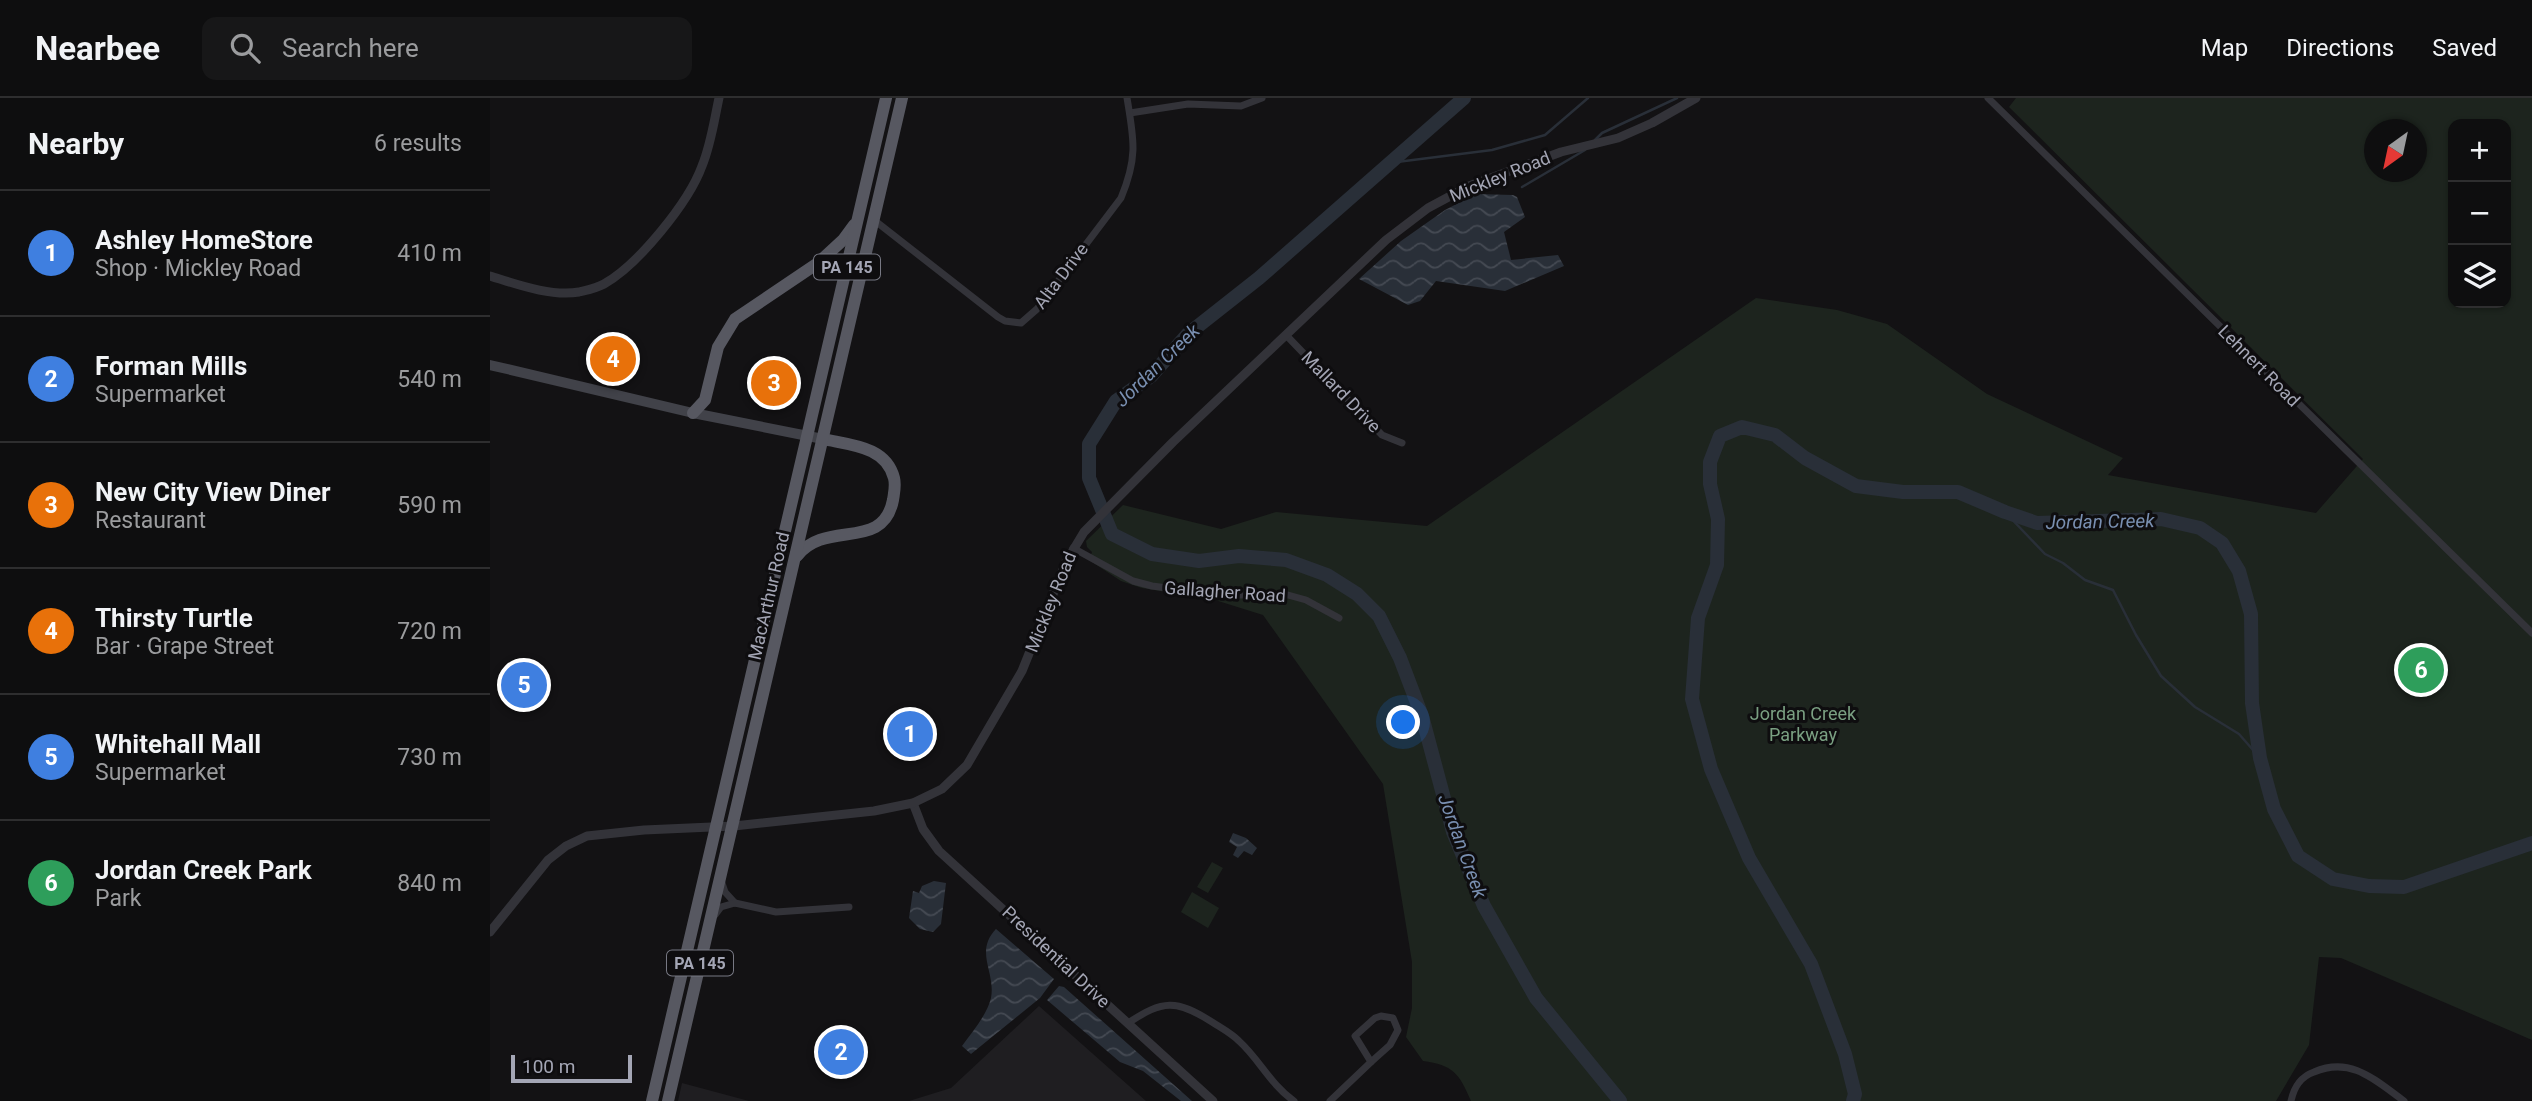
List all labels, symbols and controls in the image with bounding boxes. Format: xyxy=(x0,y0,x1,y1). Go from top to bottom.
search box xyxy=(202,17,692,80)
text: Nearbee xyxy=(35,29,160,68)
icon: search xyxy=(226,29,264,67)
text: Search here xyxy=(282,33,419,63)
text: Map xyxy=(2201,34,2248,62)
text: Directions xyxy=(2286,34,2394,62)
text: Saved xyxy=(2432,34,2497,62)
north arrow xyxy=(2364,119,2427,182)
map controls xyxy=(2448,119,2511,308)
button: + xyxy=(2448,119,2511,182)
text: Nearby xyxy=(28,126,124,161)
text: 6 results xyxy=(374,130,462,157)
street label: Mickley Road xyxy=(1446,147,1553,206)
button: − xyxy=(2448,182,2511,245)
text: Ashley HomeStore xyxy=(95,225,313,255)
street label: Alta Drive xyxy=(1029,239,1092,313)
text: 1 xyxy=(44,240,58,267)
text: 410 m xyxy=(397,240,462,267)
button: layers xyxy=(2448,245,2511,308)
road number: PA 145 xyxy=(814,254,880,280)
text: Shop · Mickley Road xyxy=(95,255,301,282)
water label: Jordan Creek xyxy=(1110,319,1205,411)
street label: Lehnert Road xyxy=(2214,320,2305,411)
pin: 4 xyxy=(590,333,636,385)
street label: Mallard Drive xyxy=(1297,347,1385,437)
text: Forman Mills xyxy=(95,351,247,381)
pin: 3 xyxy=(751,357,797,409)
text: 2 xyxy=(44,366,58,393)
text: 540 m xyxy=(397,366,462,393)
text: Supermarket xyxy=(95,381,226,408)
text: New City View Diner xyxy=(95,477,331,507)
text: 3 xyxy=(44,492,58,519)
text: 590 m xyxy=(397,492,462,519)
text: Restaurant xyxy=(95,507,206,534)
water label: Jordan Creek xyxy=(2045,509,2155,534)
street label: MacArthur Road xyxy=(744,530,793,662)
street label: Mickley Road xyxy=(1021,548,1080,655)
street label: Gallagher Road xyxy=(1163,577,1287,606)
text: Thirsty Turtle xyxy=(95,603,253,633)
text: 4 xyxy=(44,618,58,645)
text: 720 m xyxy=(397,618,462,645)
text: Bar · Grape Street xyxy=(95,633,274,660)
pin: 6 xyxy=(2398,644,2444,696)
pin: 5 xyxy=(501,659,547,711)
park label: Jordan Creek Parkway xyxy=(1750,703,1857,745)
your location xyxy=(1386,705,1420,739)
pin: 1 xyxy=(887,708,933,760)
text: Whitehall Mall xyxy=(95,729,261,759)
text: 5 xyxy=(44,744,58,771)
text: 730 m xyxy=(397,744,462,771)
text: Supermarket xyxy=(95,759,226,786)
water label: Jordan Creek xyxy=(1433,791,1492,902)
text: Jordan Creek Park xyxy=(95,855,312,885)
text: 6 xyxy=(44,870,58,897)
text: 840 m xyxy=(397,870,462,897)
text: Park xyxy=(95,885,141,912)
street label: Presidential Drive xyxy=(998,901,1115,1012)
road number: PA 145 xyxy=(667,950,733,976)
pin: 2 xyxy=(818,1026,864,1078)
scale bar xyxy=(511,1052,632,1084)
text: 100 m xyxy=(522,1055,575,1078)

